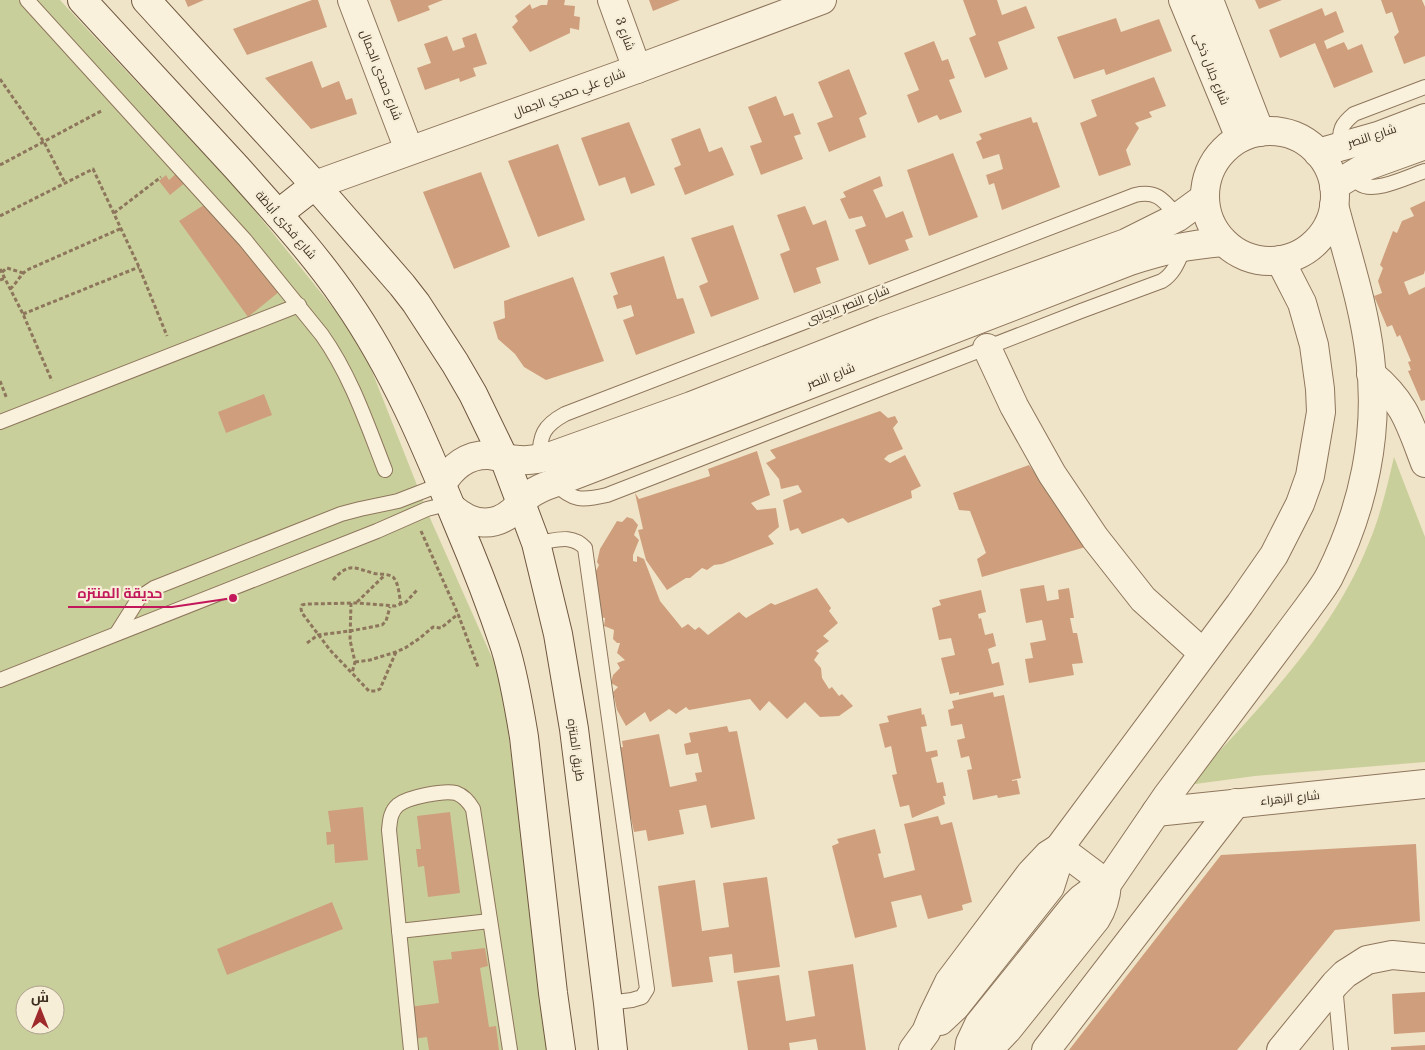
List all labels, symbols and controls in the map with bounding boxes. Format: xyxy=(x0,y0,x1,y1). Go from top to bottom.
street label: شارع 3 xyxy=(612,15,638,53)
street label: شارع حمدى الجمال xyxy=(356,28,406,122)
street label: شارع جلال ذكى xyxy=(1189,30,1233,108)
street label: شارع علي حمدي الجمال xyxy=(511,65,628,123)
street label: شارع النصر xyxy=(1345,121,1398,152)
street label: شارع فكرى أباظة xyxy=(252,187,320,263)
street label: شارع النصر الجانبى xyxy=(804,282,892,328)
street label: شارع النصر xyxy=(804,360,857,393)
callout: حديقة المنتزه xyxy=(68,578,172,607)
text: حديقة المنتزه xyxy=(78,584,162,602)
street label: طريق المنتزه xyxy=(565,718,588,782)
street label: شارع الزهراء xyxy=(1259,787,1321,809)
north arrow xyxy=(15,985,65,1035)
text: ش xyxy=(31,988,49,1006)

